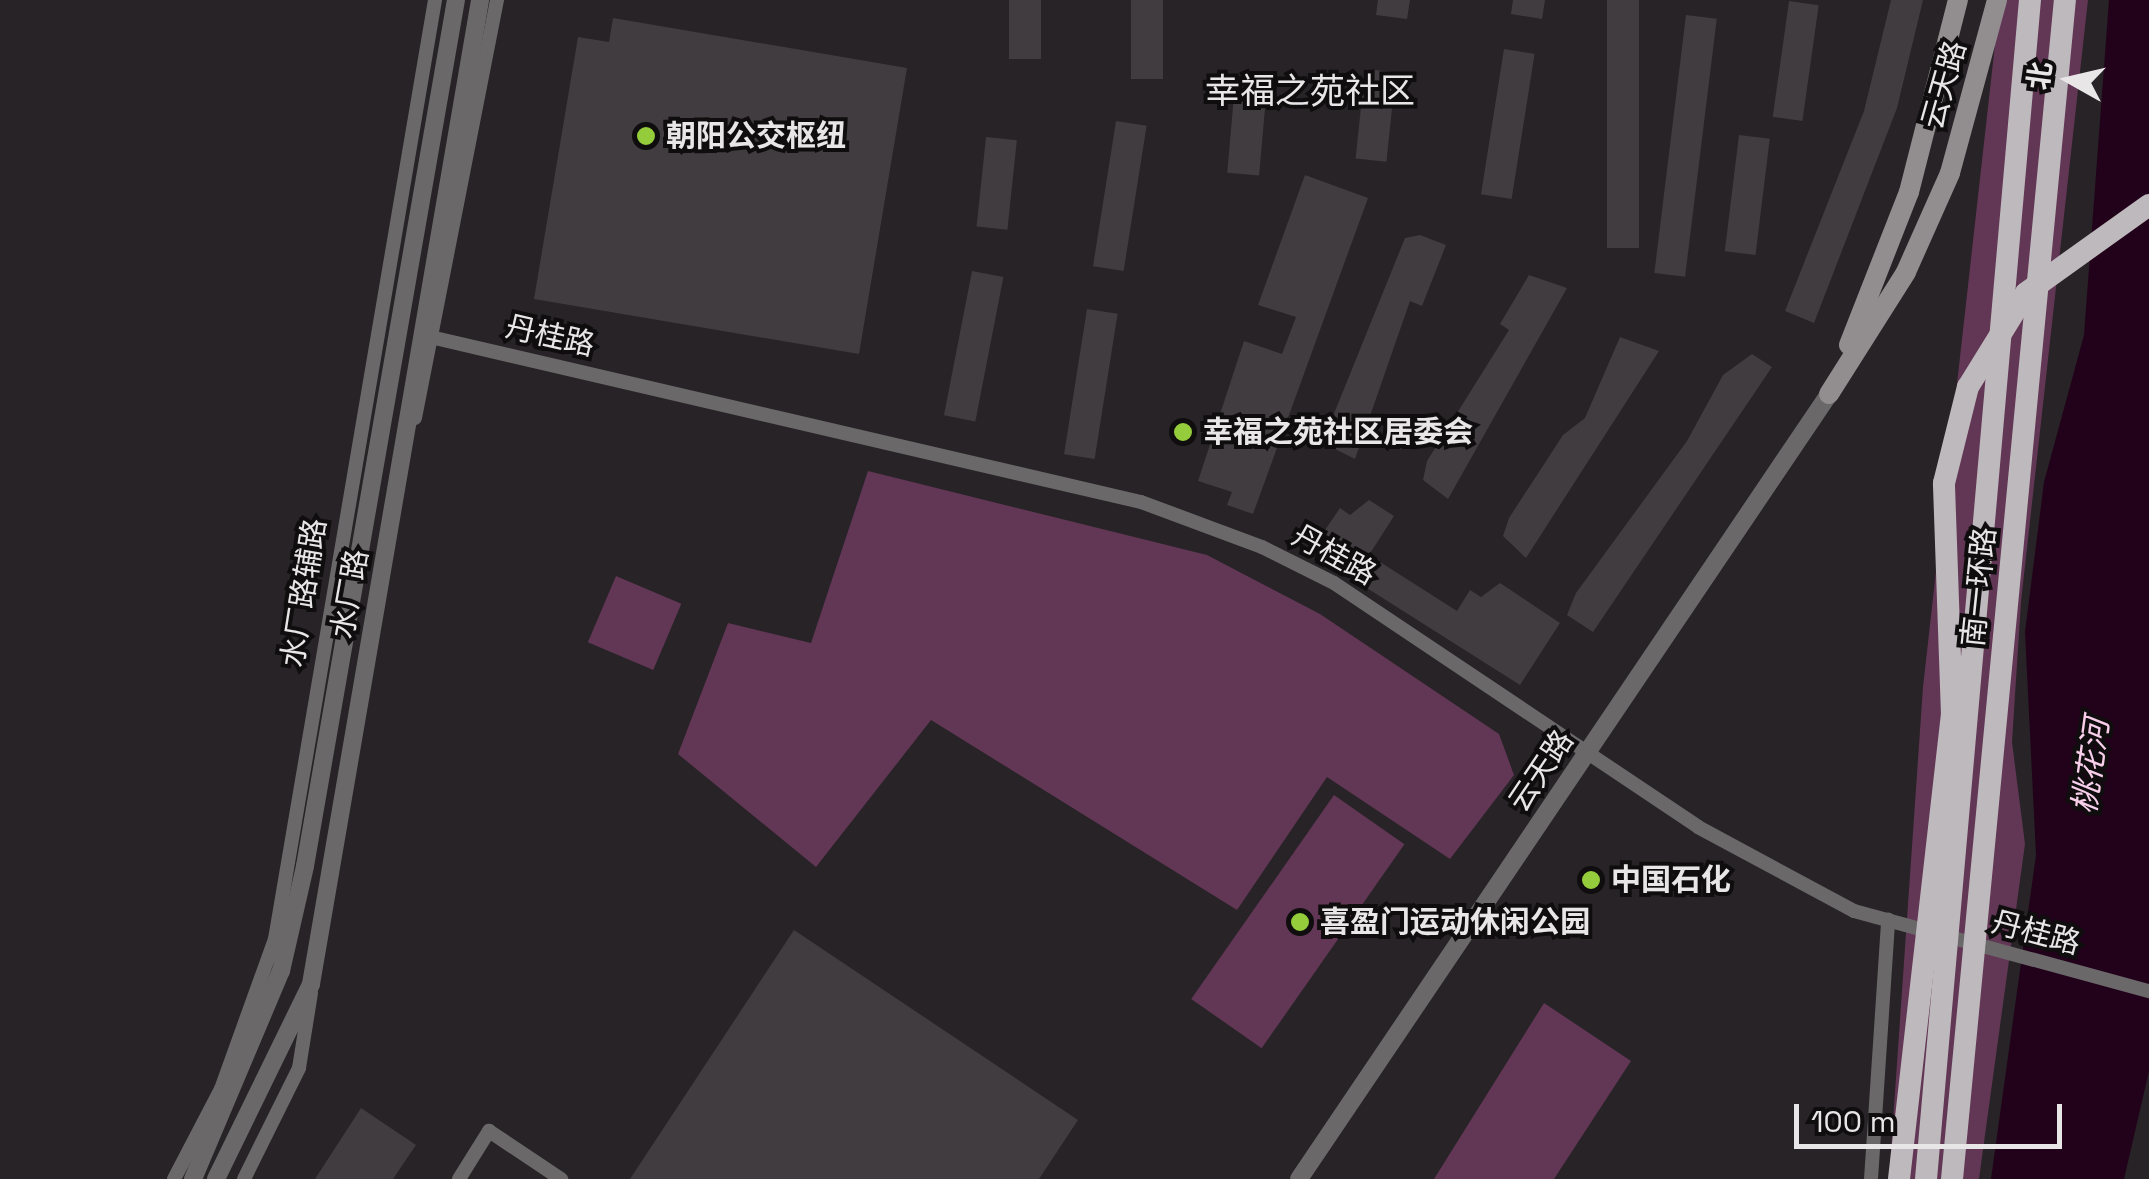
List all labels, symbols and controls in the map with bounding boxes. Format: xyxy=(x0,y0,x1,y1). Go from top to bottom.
north arrow xyxy=(2019,30,2119,130)
street label: 云天路 xyxy=(1914,37,1974,133)
text: 北 xyxy=(2020,59,2059,92)
district label: 幸福之苑社区 xyxy=(1205,70,1415,112)
place label: 朝阳公交枢纽 xyxy=(666,118,846,154)
marker: 朝阳公交枢纽 xyxy=(635,125,657,147)
street label: 丹桂路 xyxy=(502,308,598,364)
place label: 幸福之苑社区居委会 xyxy=(1203,414,1473,450)
marker: 幸福之苑社区居委会 xyxy=(1172,421,1194,443)
street label: 水厂路辅路 xyxy=(274,516,334,670)
street label: 丹桂路 xyxy=(1286,517,1382,593)
street label: 南一环路 xyxy=(1955,525,2003,649)
street label: 水厂路 xyxy=(324,547,376,641)
water label: 桃花河 xyxy=(2065,716,2117,816)
street label: 云天路 xyxy=(1501,724,1581,818)
place label: 中国石化 xyxy=(1611,862,1731,898)
marker: 中国石化 xyxy=(1580,869,1602,891)
place label: 喜盈门运动休闲公园 xyxy=(1320,904,1590,940)
street label: 丹桂路 xyxy=(1988,904,2084,962)
marker: 喜盈门运动休闲公园 xyxy=(1289,911,1311,933)
scale bar xyxy=(1799,1084,2066,1146)
text: 100 m xyxy=(1811,1102,1896,1141)

